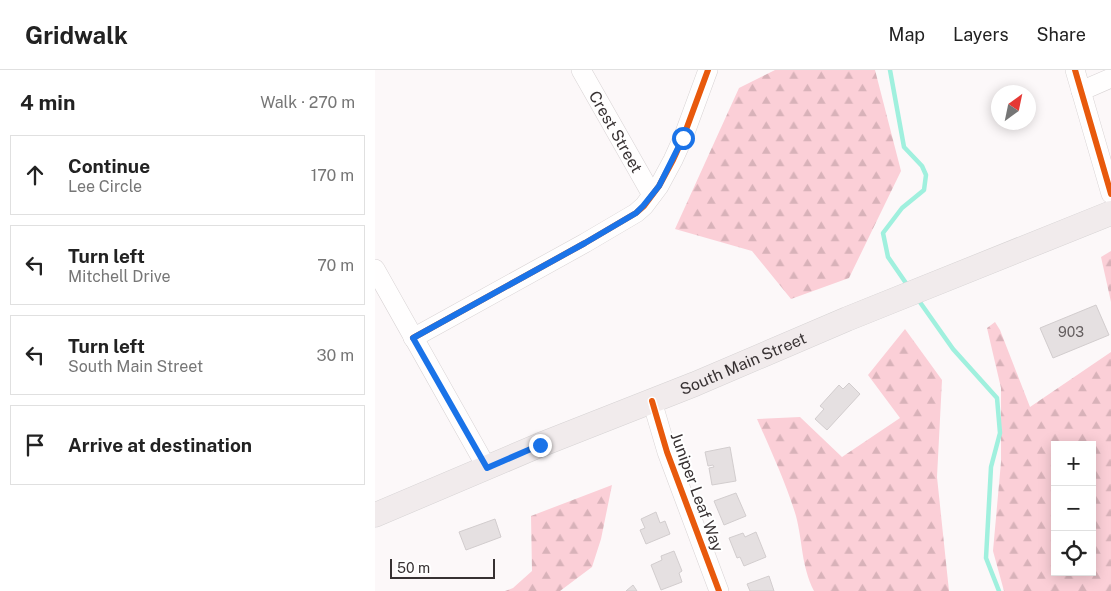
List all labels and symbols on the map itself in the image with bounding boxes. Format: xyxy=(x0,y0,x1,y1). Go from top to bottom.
north arrow xyxy=(991,85,1036,130)
street label: Crest Street xyxy=(585,87,647,176)
route start xyxy=(672,127,695,150)
house number: 903 xyxy=(1058,324,1084,340)
street label: South Main Street xyxy=(677,328,809,399)
street label: Juniper Leaf Way xyxy=(667,430,728,555)
route end xyxy=(529,434,552,457)
scale bar xyxy=(390,556,495,579)

